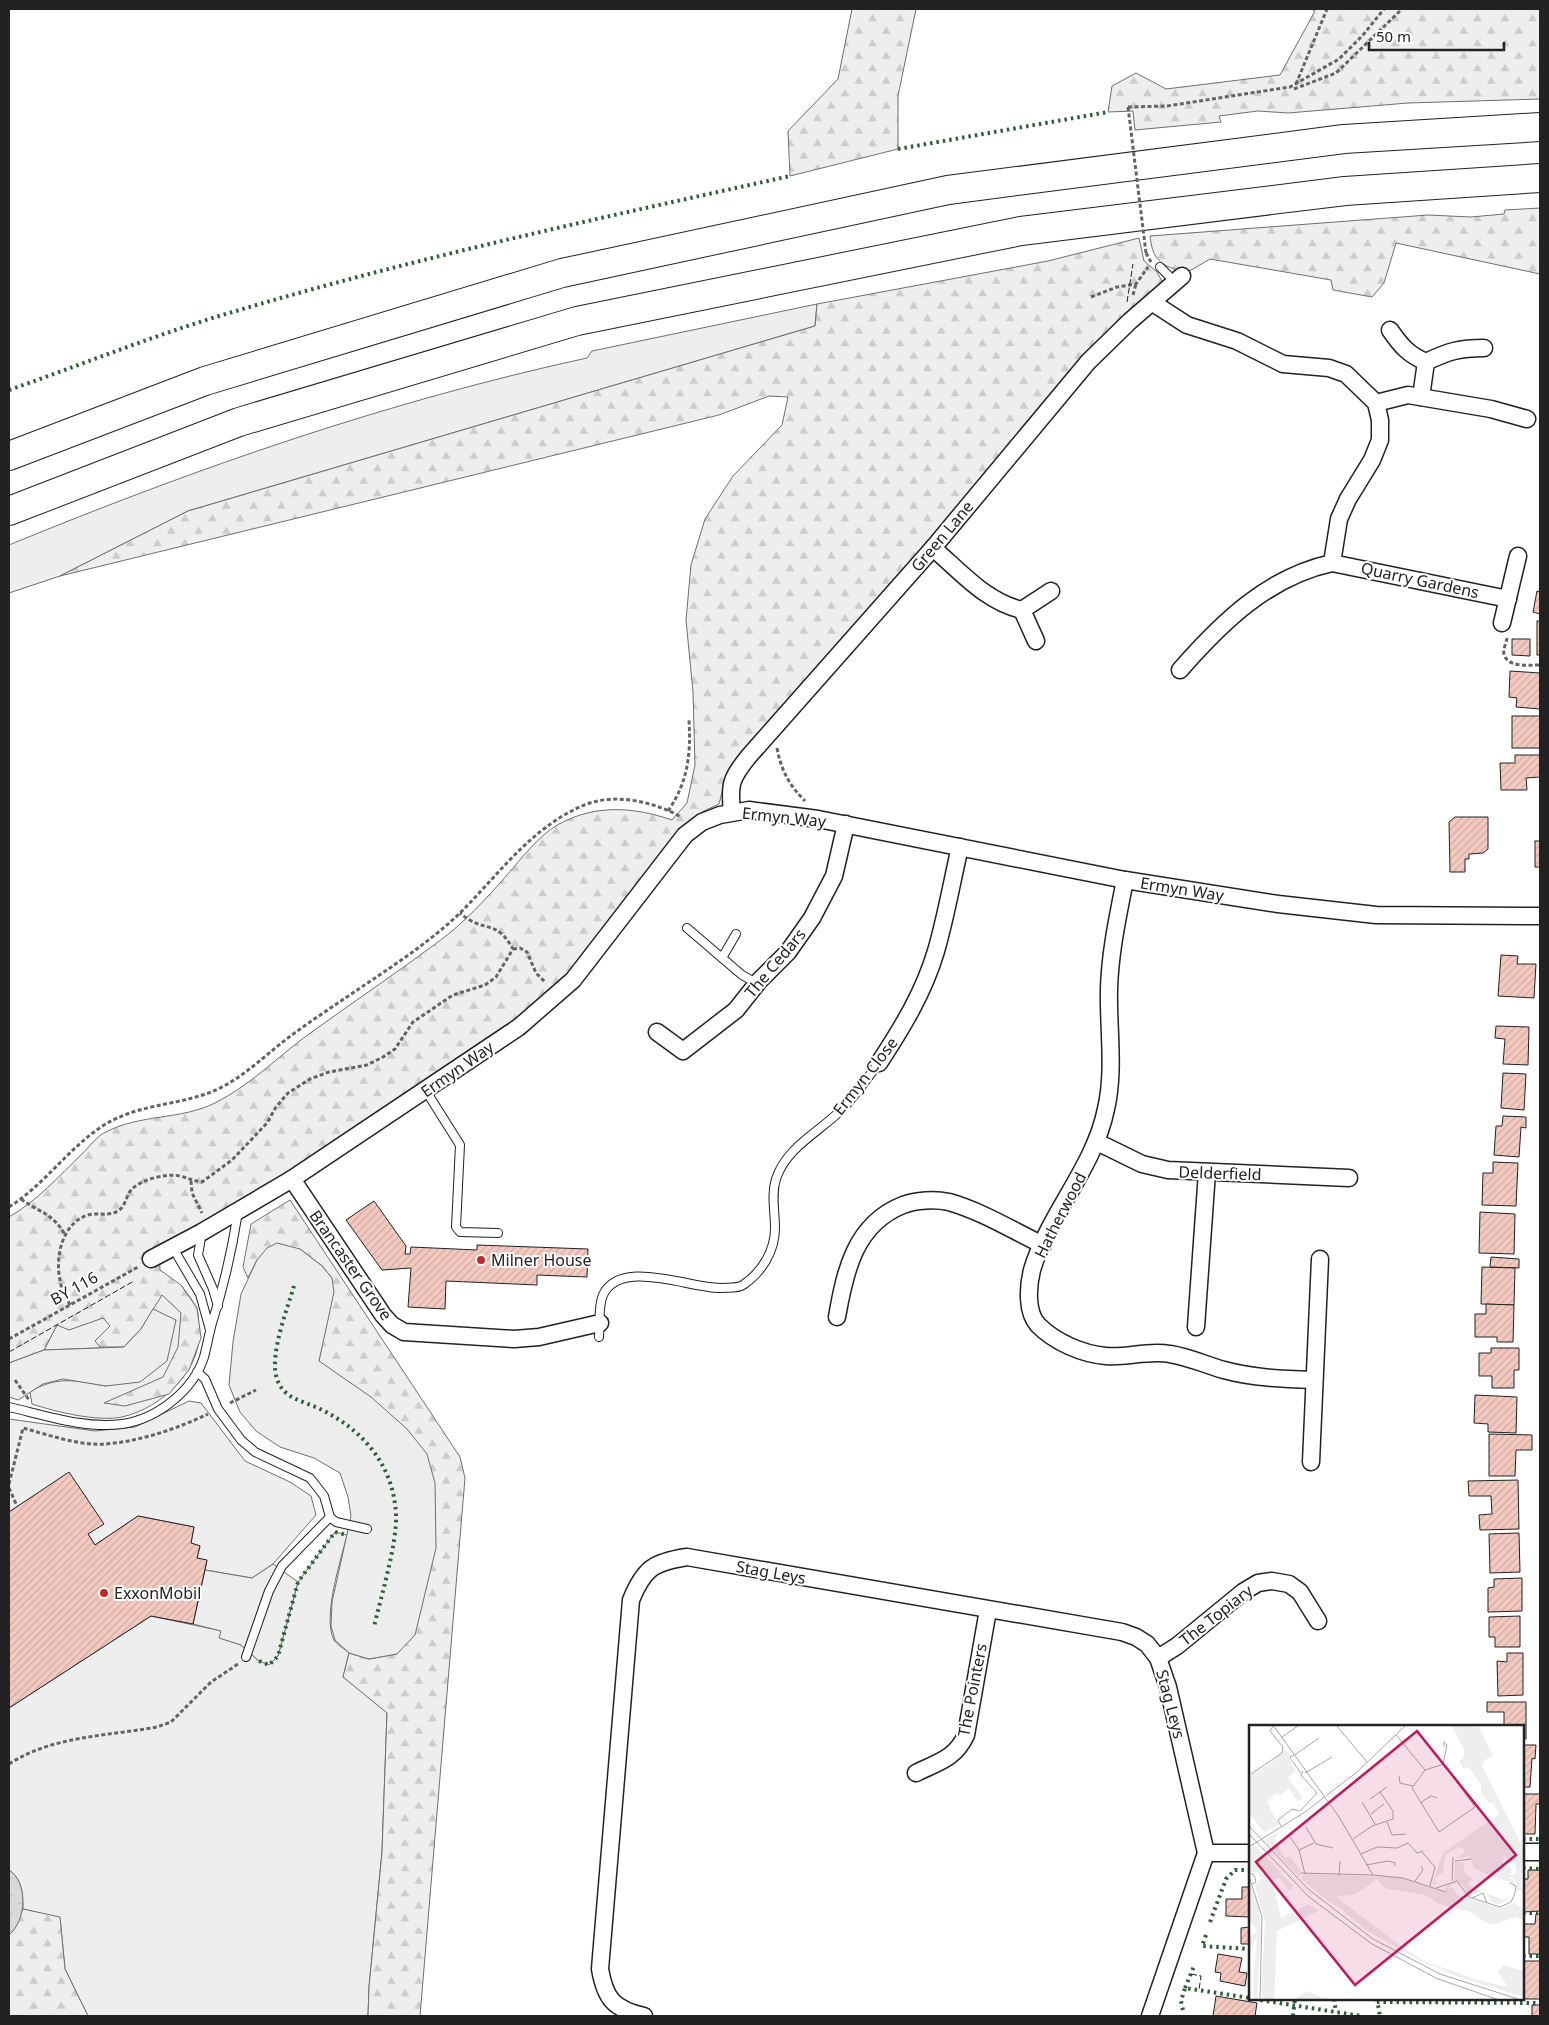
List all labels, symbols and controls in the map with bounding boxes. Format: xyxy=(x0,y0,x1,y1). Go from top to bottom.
scale bar xyxy=(1369,20,1504,52)
text: 50 m xyxy=(1376,26,1411,46)
street label: Green Lane xyxy=(906,496,978,576)
street label: Quarry Gardens xyxy=(1359,557,1481,603)
street label: Ermyn Way xyxy=(741,802,828,832)
street label: Ermyn Way xyxy=(1139,872,1226,907)
street label: The Cedars xyxy=(740,924,810,1002)
street label: Ermyn Close xyxy=(828,1032,902,1120)
street label: Ermyn Way xyxy=(416,1035,499,1102)
street label: Delderfield xyxy=(1178,1161,1262,1185)
street label: Hatherwood xyxy=(1029,1168,1091,1262)
street label: Brancaster Grove xyxy=(305,1205,397,1325)
place label: Milner House xyxy=(491,1249,592,1271)
marker: Milner House xyxy=(475,1254,487,1266)
street label: BY 116 xyxy=(46,1266,102,1310)
street label: Stag Leys xyxy=(734,1555,808,1589)
street label: The Topiary xyxy=(1175,1579,1258,1650)
place label: ExxonMobil xyxy=(114,1582,201,1604)
marker: ExxonMobil xyxy=(98,1587,110,1599)
street label: The Pointers xyxy=(952,1642,992,1738)
street label: Stag Leys xyxy=(1151,1667,1191,1741)
inset map xyxy=(1249,1725,1524,2000)

